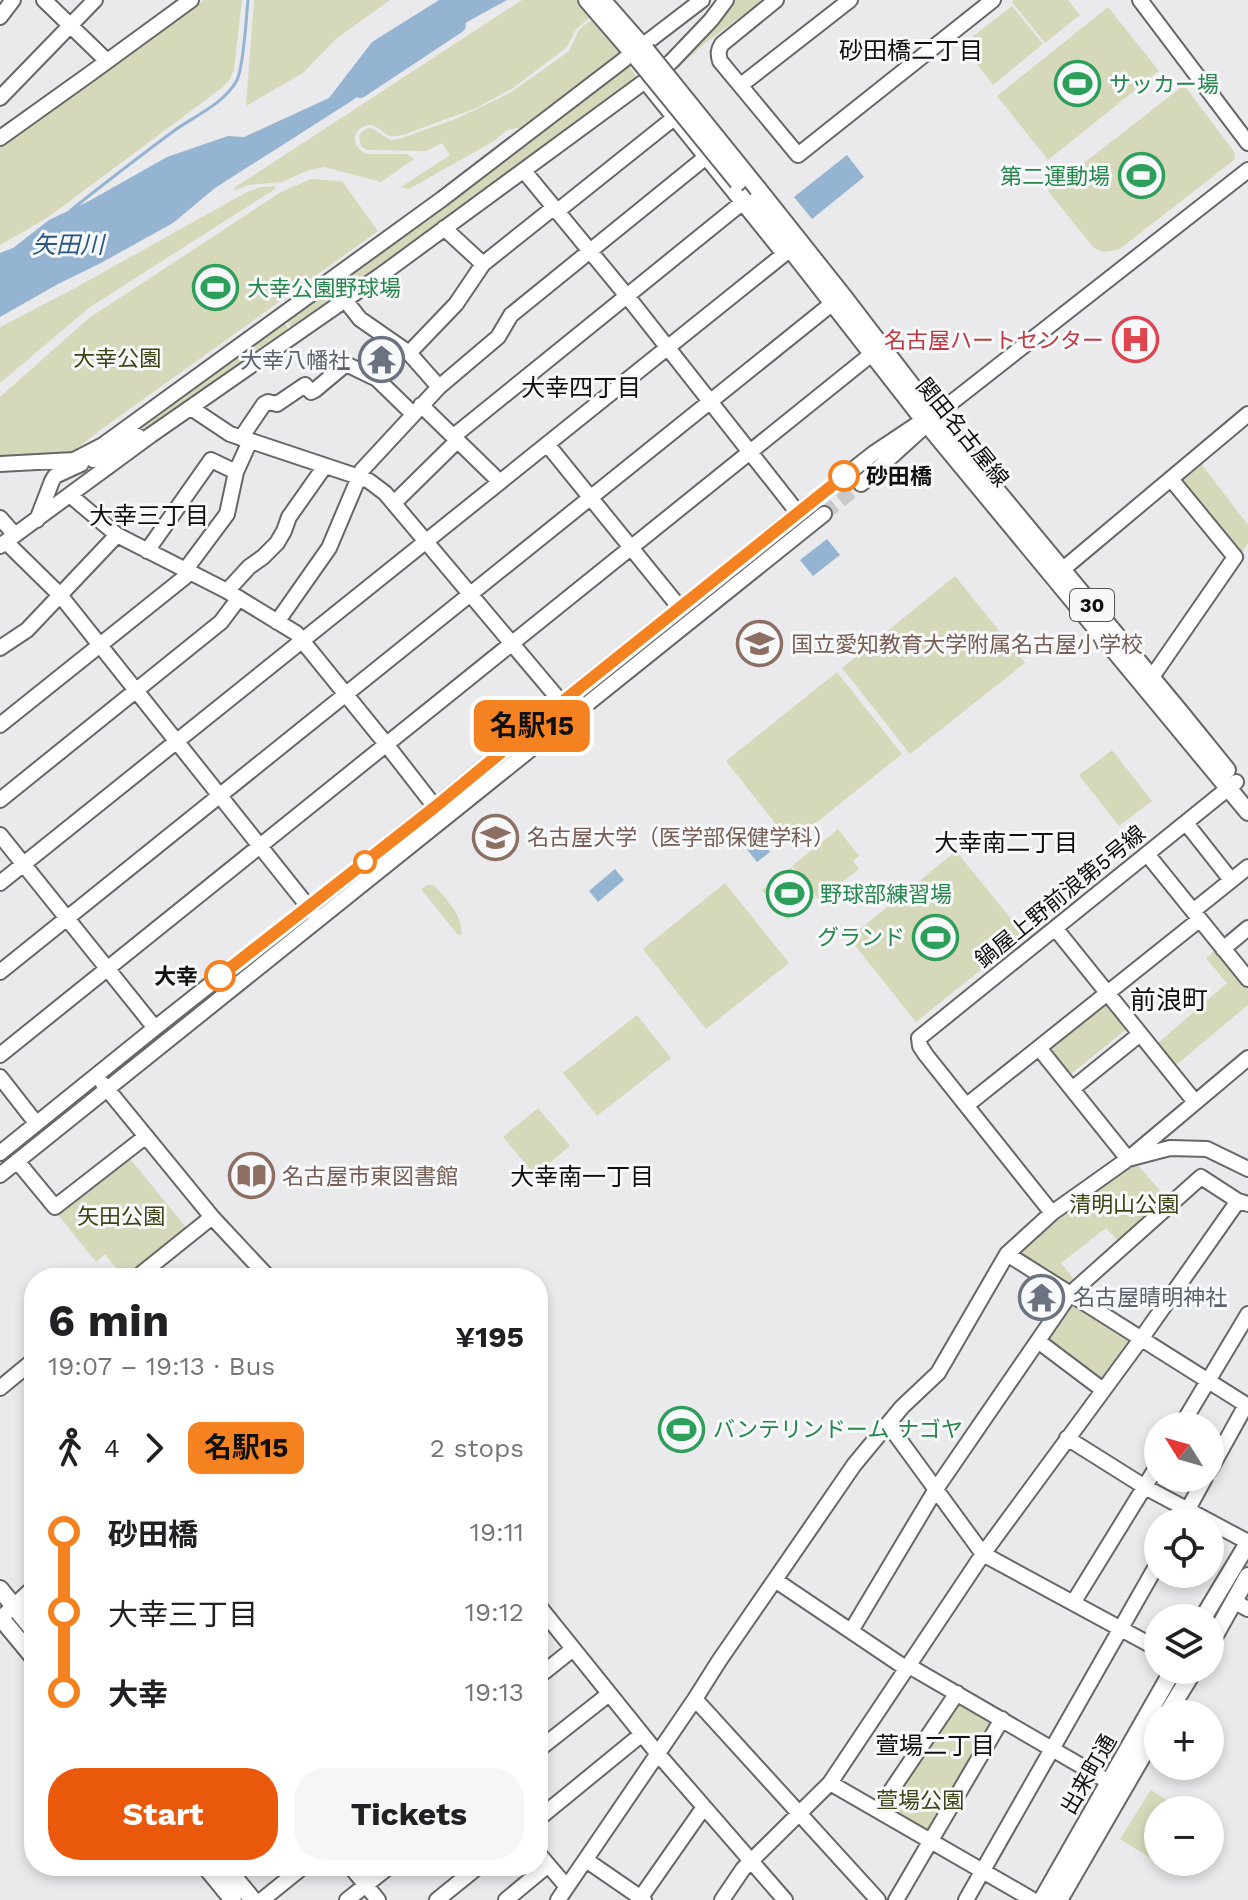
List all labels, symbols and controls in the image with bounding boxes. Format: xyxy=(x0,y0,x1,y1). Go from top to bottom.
district label: 砂田橋二丁目 xyxy=(839,37,983,65)
sports icon: サッカー場 xyxy=(1054,60,1102,108)
place label: サッカー場 xyxy=(1109,72,1219,97)
sports icon: 第二運動場 xyxy=(1117,152,1165,200)
place label: 第二運動場 xyxy=(1000,164,1110,189)
water label: 矢田川 xyxy=(32,231,107,259)
sports icon: 大幸公園野球場 xyxy=(192,264,240,312)
place label: 大幸公園野球場 xyxy=(247,276,401,301)
hospital icon: 名古屋ハートセンター xyxy=(1111,316,1159,364)
place label: 名古屋ハートセンター xyxy=(884,328,1104,353)
temple icon: 大幸八幡社 xyxy=(357,336,405,384)
park label: 大幸公園 xyxy=(73,346,161,371)
place label: 大幸八幡社 xyxy=(240,348,350,373)
street label: 関田名古屋線 xyxy=(911,373,1014,491)
district label: 大幸四丁目 xyxy=(521,374,641,402)
marker: 砂田橋 xyxy=(829,461,859,491)
place label: 砂田橋 xyxy=(866,464,932,489)
district label: 大幸三丁目 xyxy=(89,502,209,530)
road number: 30 xyxy=(1070,589,1114,621)
school or university icon: 国立愛知教育大学附属名古屋小学校 xyxy=(736,620,784,668)
place label: 国立愛知教育大学附属名古屋小学校 xyxy=(791,632,1143,657)
line badge: 名駅15 xyxy=(476,700,588,752)
text: 名駅15 xyxy=(490,709,574,742)
school or university icon: 名古屋大学（医学部保健学科） xyxy=(472,813,520,861)
street label: 鍋屋上野前浪第5号線 xyxy=(971,820,1150,972)
place label: 名古屋大学（医学部保健学科） xyxy=(527,825,835,850)
district label: 大幸南二丁目 xyxy=(934,829,1078,857)
unlabelled marker xyxy=(354,851,376,873)
sports icon: 野球部練習場 xyxy=(765,870,813,918)
place label: 野球部練習場 xyxy=(820,882,952,907)
sports icon: グランド xyxy=(912,913,960,961)
place label: グランド xyxy=(817,925,905,950)
marker: 大幸 xyxy=(205,961,235,991)
place label: 大幸 xyxy=(154,964,198,989)
district label: 前浪町 xyxy=(1130,985,1208,1015)
library icon: 名古屋市東図書館 xyxy=(227,1152,275,1200)
district label: 大幸南一丁目 xyxy=(510,1163,654,1191)
place label: 名古屋市東図書館 xyxy=(282,1164,458,1189)
park label: 清明山公園 xyxy=(1069,1192,1179,1217)
park label: 矢田公園 xyxy=(77,1204,165,1229)
temple icon: 名古屋晴明神社 xyxy=(1018,1273,1066,1321)
place label: 名古屋晴明神社 xyxy=(1073,1285,1227,1310)
text: 6 min xyxy=(48,1295,169,1347)
text: ¥195 xyxy=(455,1319,524,1354)
text: 19:07 – 19:13 · Bus xyxy=(48,1351,275,1381)
sports icon: バンテリンドーム ナゴヤ xyxy=(658,1405,706,1453)
north arrow xyxy=(1144,1412,1224,1492)
map controls xyxy=(1144,1412,1224,1876)
place label: バンテリンドーム ナゴヤ xyxy=(713,1417,963,1442)
icon: walk xyxy=(48,1426,92,1470)
icon: forward xyxy=(132,1426,176,1470)
text: 名駅15 xyxy=(204,1431,288,1464)
text: 4 xyxy=(104,1433,120,1463)
text: 2 stops xyxy=(430,1433,524,1463)
button: locate xyxy=(1144,1508,1224,1588)
text: 砂田橋 xyxy=(108,1517,198,1552)
text: 19:11 xyxy=(470,1517,524,1547)
text: 大幸三丁目 xyxy=(108,1597,258,1632)
text: 19:12 xyxy=(465,1597,524,1627)
button: layers xyxy=(1144,1604,1224,1684)
text: 大幸 xyxy=(108,1677,168,1712)
text: 19:13 xyxy=(465,1677,524,1707)
button: + xyxy=(1144,1700,1224,1780)
street label: 出来町通 xyxy=(1056,1730,1121,1819)
district label: 萱場二丁目 xyxy=(875,1732,995,1760)
button: Start xyxy=(48,1768,278,1860)
button: Tickets xyxy=(294,1768,524,1860)
park label: 萱場公園 xyxy=(876,1788,964,1813)
button: − xyxy=(1144,1796,1224,1876)

